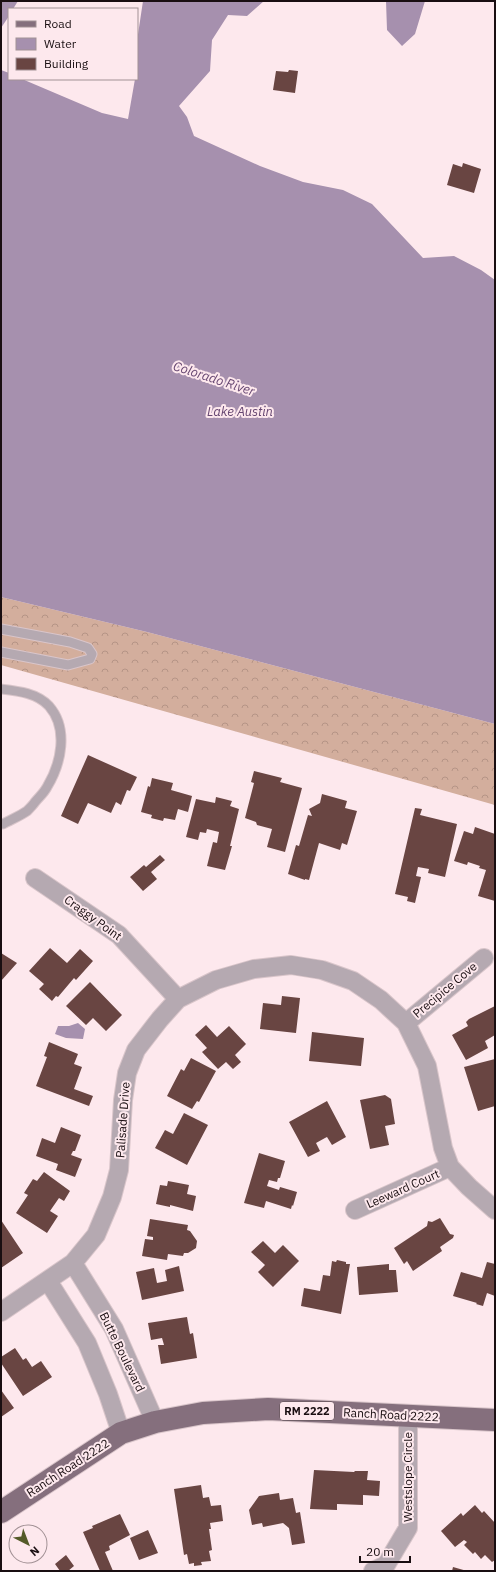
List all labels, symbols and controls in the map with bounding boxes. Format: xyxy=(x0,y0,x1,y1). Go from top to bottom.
legend xyxy=(8,8,138,80)
text: Road xyxy=(44,16,72,31)
text: Water xyxy=(44,36,77,51)
text: Building xyxy=(44,56,89,71)
water label: Colorado River xyxy=(171,357,258,400)
water label: Lake Austin xyxy=(207,403,273,420)
street label: Craggy Point xyxy=(62,892,125,944)
street label: Precipice Cove xyxy=(410,958,480,1021)
street label: Palisade Drive xyxy=(112,1081,133,1159)
street label: Leeward Court xyxy=(364,1166,442,1211)
street label: Butte Boulevard xyxy=(97,1309,148,1394)
road number: RM 2222 xyxy=(280,1402,334,1420)
street label: Ranch Road 2222 xyxy=(343,1405,439,1424)
street label: Westslope Circle xyxy=(400,1432,415,1522)
street label: Ranch Road 2222 xyxy=(24,1435,112,1500)
north arrow xyxy=(8,1524,48,1564)
scale bar xyxy=(360,1538,410,1564)
text: N xyxy=(27,1544,42,1559)
text: 20 m xyxy=(366,1544,394,1559)

